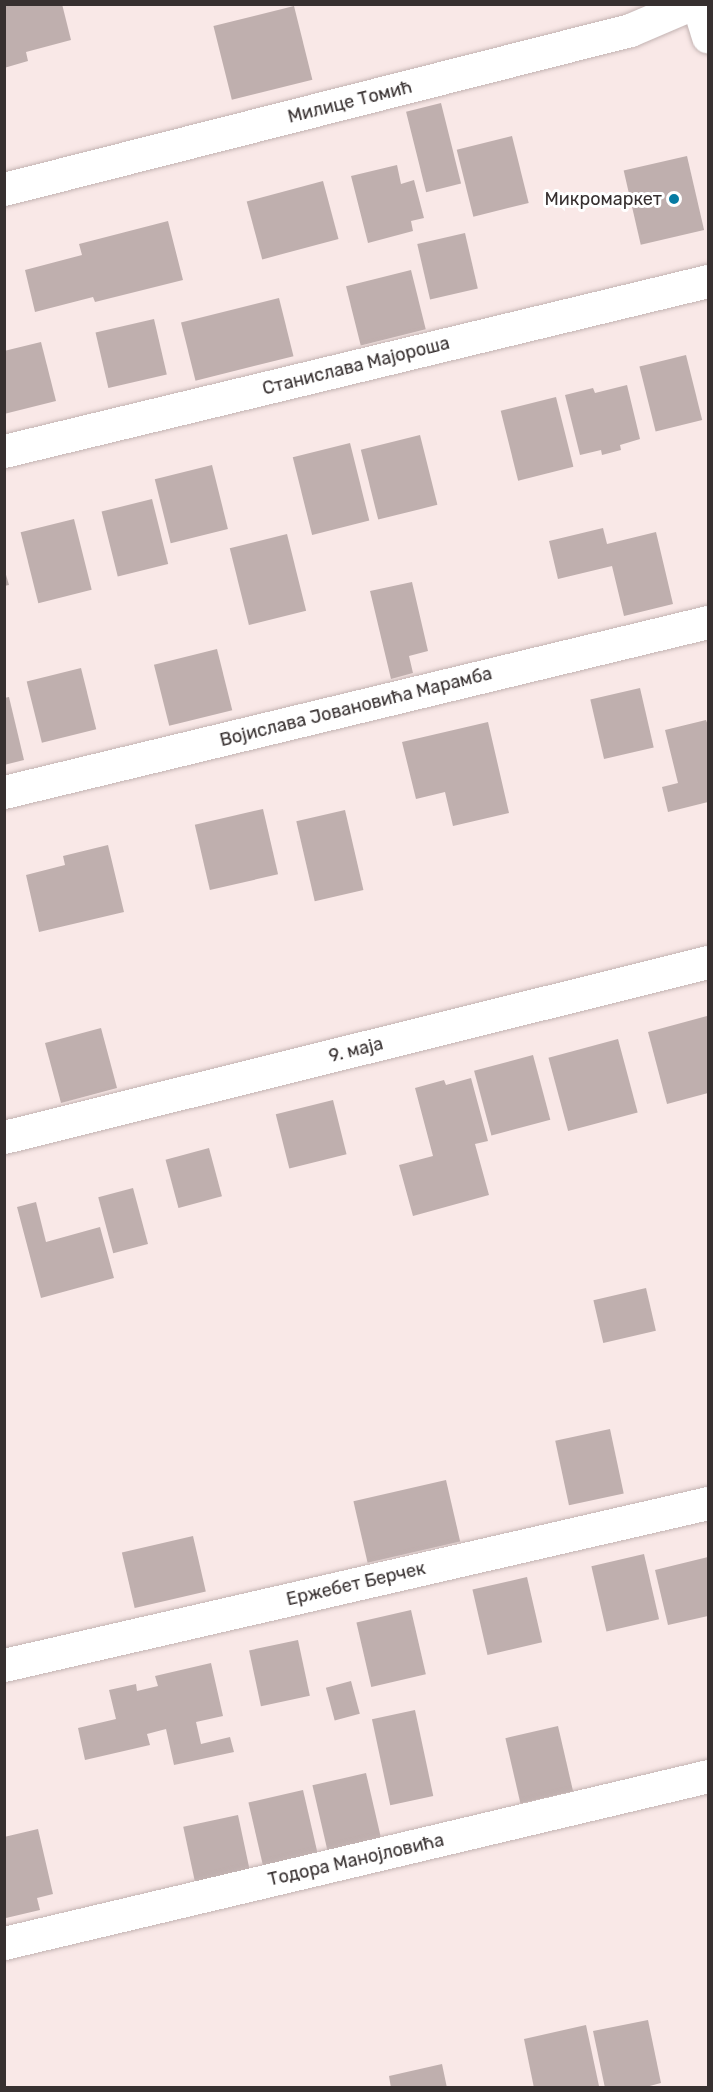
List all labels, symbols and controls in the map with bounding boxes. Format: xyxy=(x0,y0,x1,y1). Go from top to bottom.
street label: Милице Томић xyxy=(286,76,414,128)
place label: Микромаркет xyxy=(545,188,662,210)
marker: Микромаркет xyxy=(667,192,681,206)
street label: Станислава Мајороша xyxy=(260,332,452,400)
street label: Војислава Јовановића Марамба xyxy=(218,663,494,751)
street label: 9. маја xyxy=(327,1033,385,1067)
street label: Ержебет Берчек xyxy=(284,1557,428,1611)
street label: Тодора Манојловића xyxy=(266,1829,446,1891)

